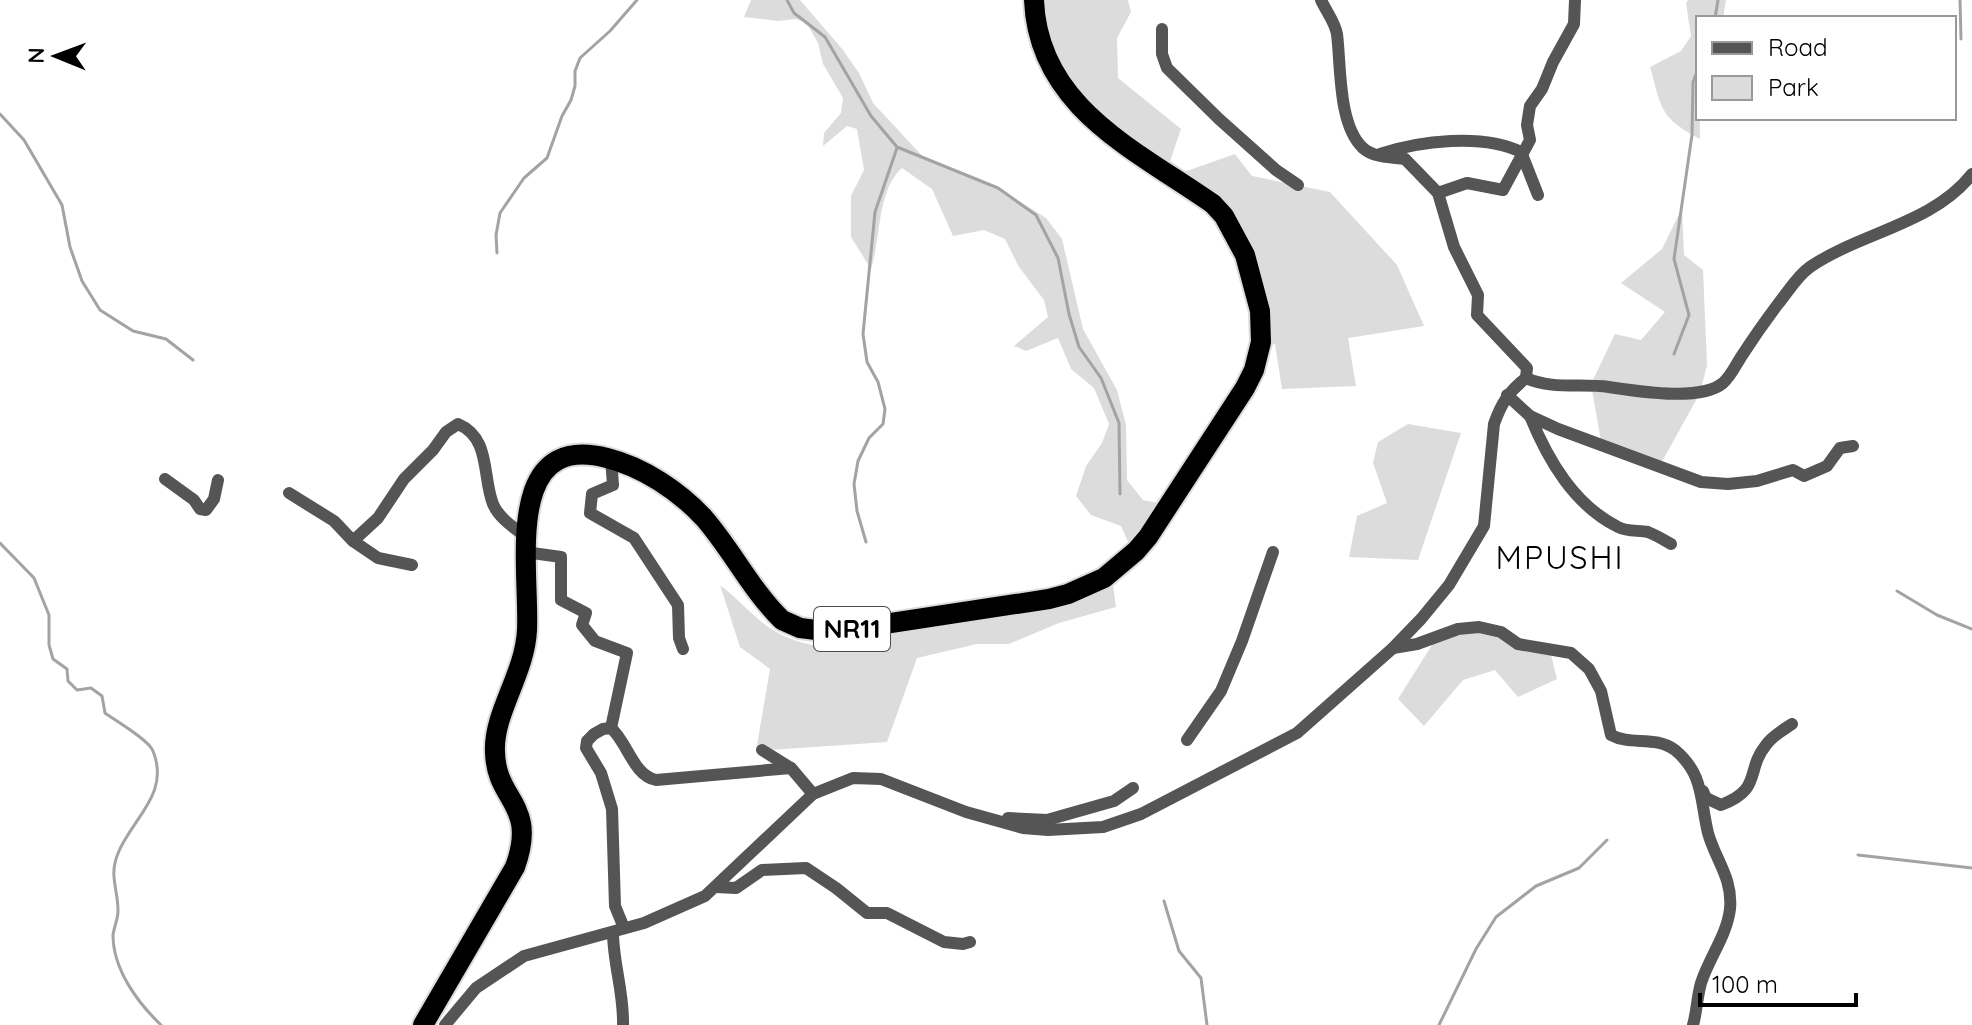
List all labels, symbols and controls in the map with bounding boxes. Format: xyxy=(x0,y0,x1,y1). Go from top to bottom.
north arrow xyxy=(16,16,96,96)
legend xyxy=(1696,16,1956,120)
text: Road xyxy=(1768,32,1828,62)
text: N xyxy=(22,47,50,64)
text: Park xyxy=(1768,72,1819,102)
district label: MPUSHI xyxy=(1495,537,1625,577)
road number: NR11 xyxy=(814,607,890,651)
scale bar xyxy=(1700,957,1856,1007)
text: 100 m xyxy=(1712,969,1778,999)

